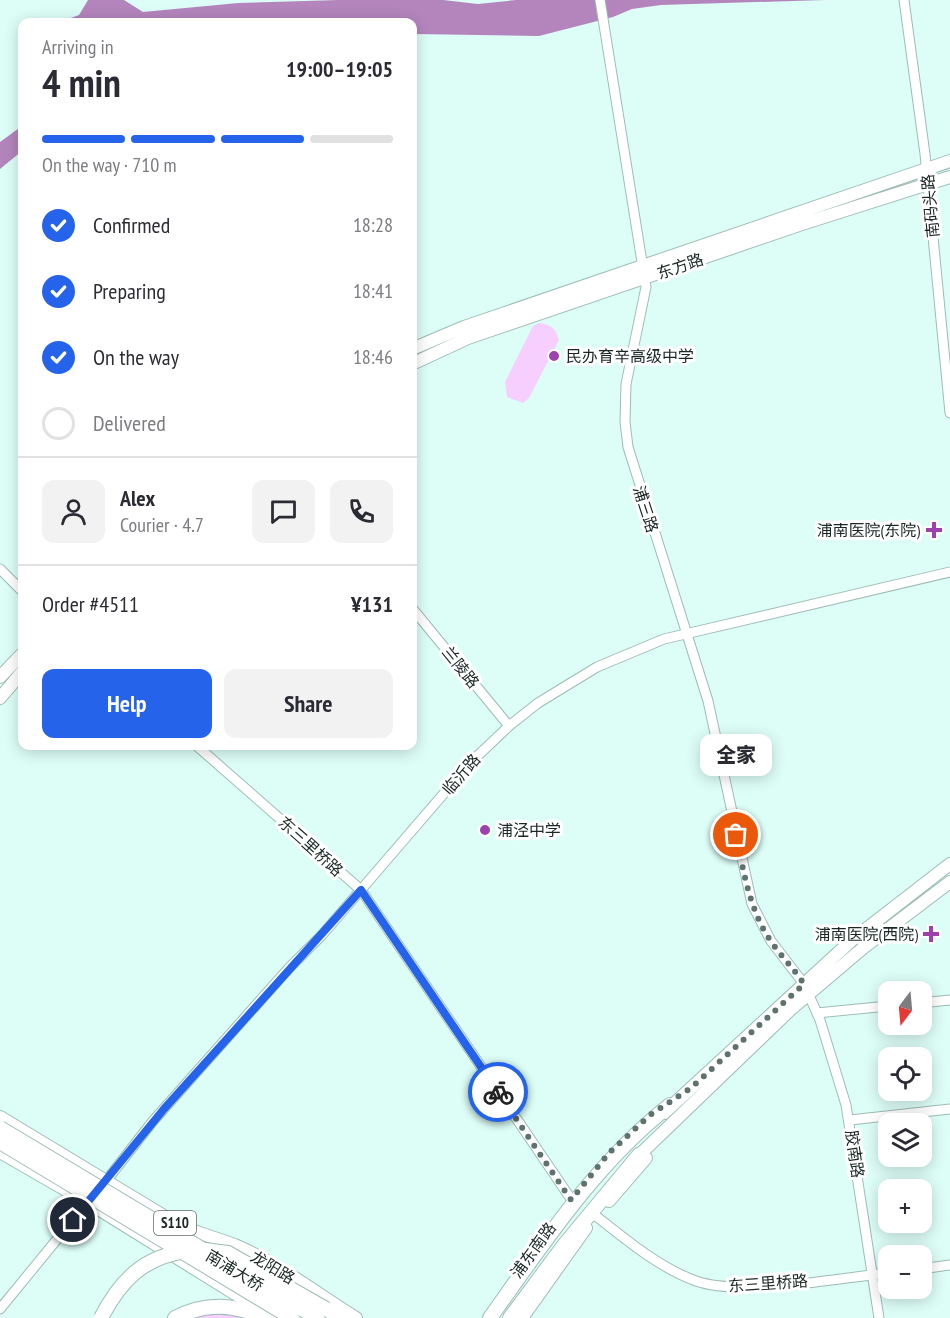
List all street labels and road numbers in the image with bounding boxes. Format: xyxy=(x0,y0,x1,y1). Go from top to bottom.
street label: 南码头路 xyxy=(917,173,943,239)
street label: 东方路 xyxy=(654,249,706,283)
street label: 浦三路 xyxy=(629,483,663,535)
street label: 兰陵路 xyxy=(438,642,484,692)
street label: 临沂路 xyxy=(438,749,484,799)
street label: 东三里桥路 xyxy=(275,812,347,880)
street label: 胶南路 xyxy=(842,1129,868,1179)
road number: S110 xyxy=(154,1211,196,1235)
street label: 浦东南路 xyxy=(506,1218,560,1282)
street label: 南浦大桥 xyxy=(202,1245,268,1295)
street label: 龙阳路 xyxy=(247,1246,299,1288)
street label: 东三里桥路 xyxy=(727,1270,809,1296)

